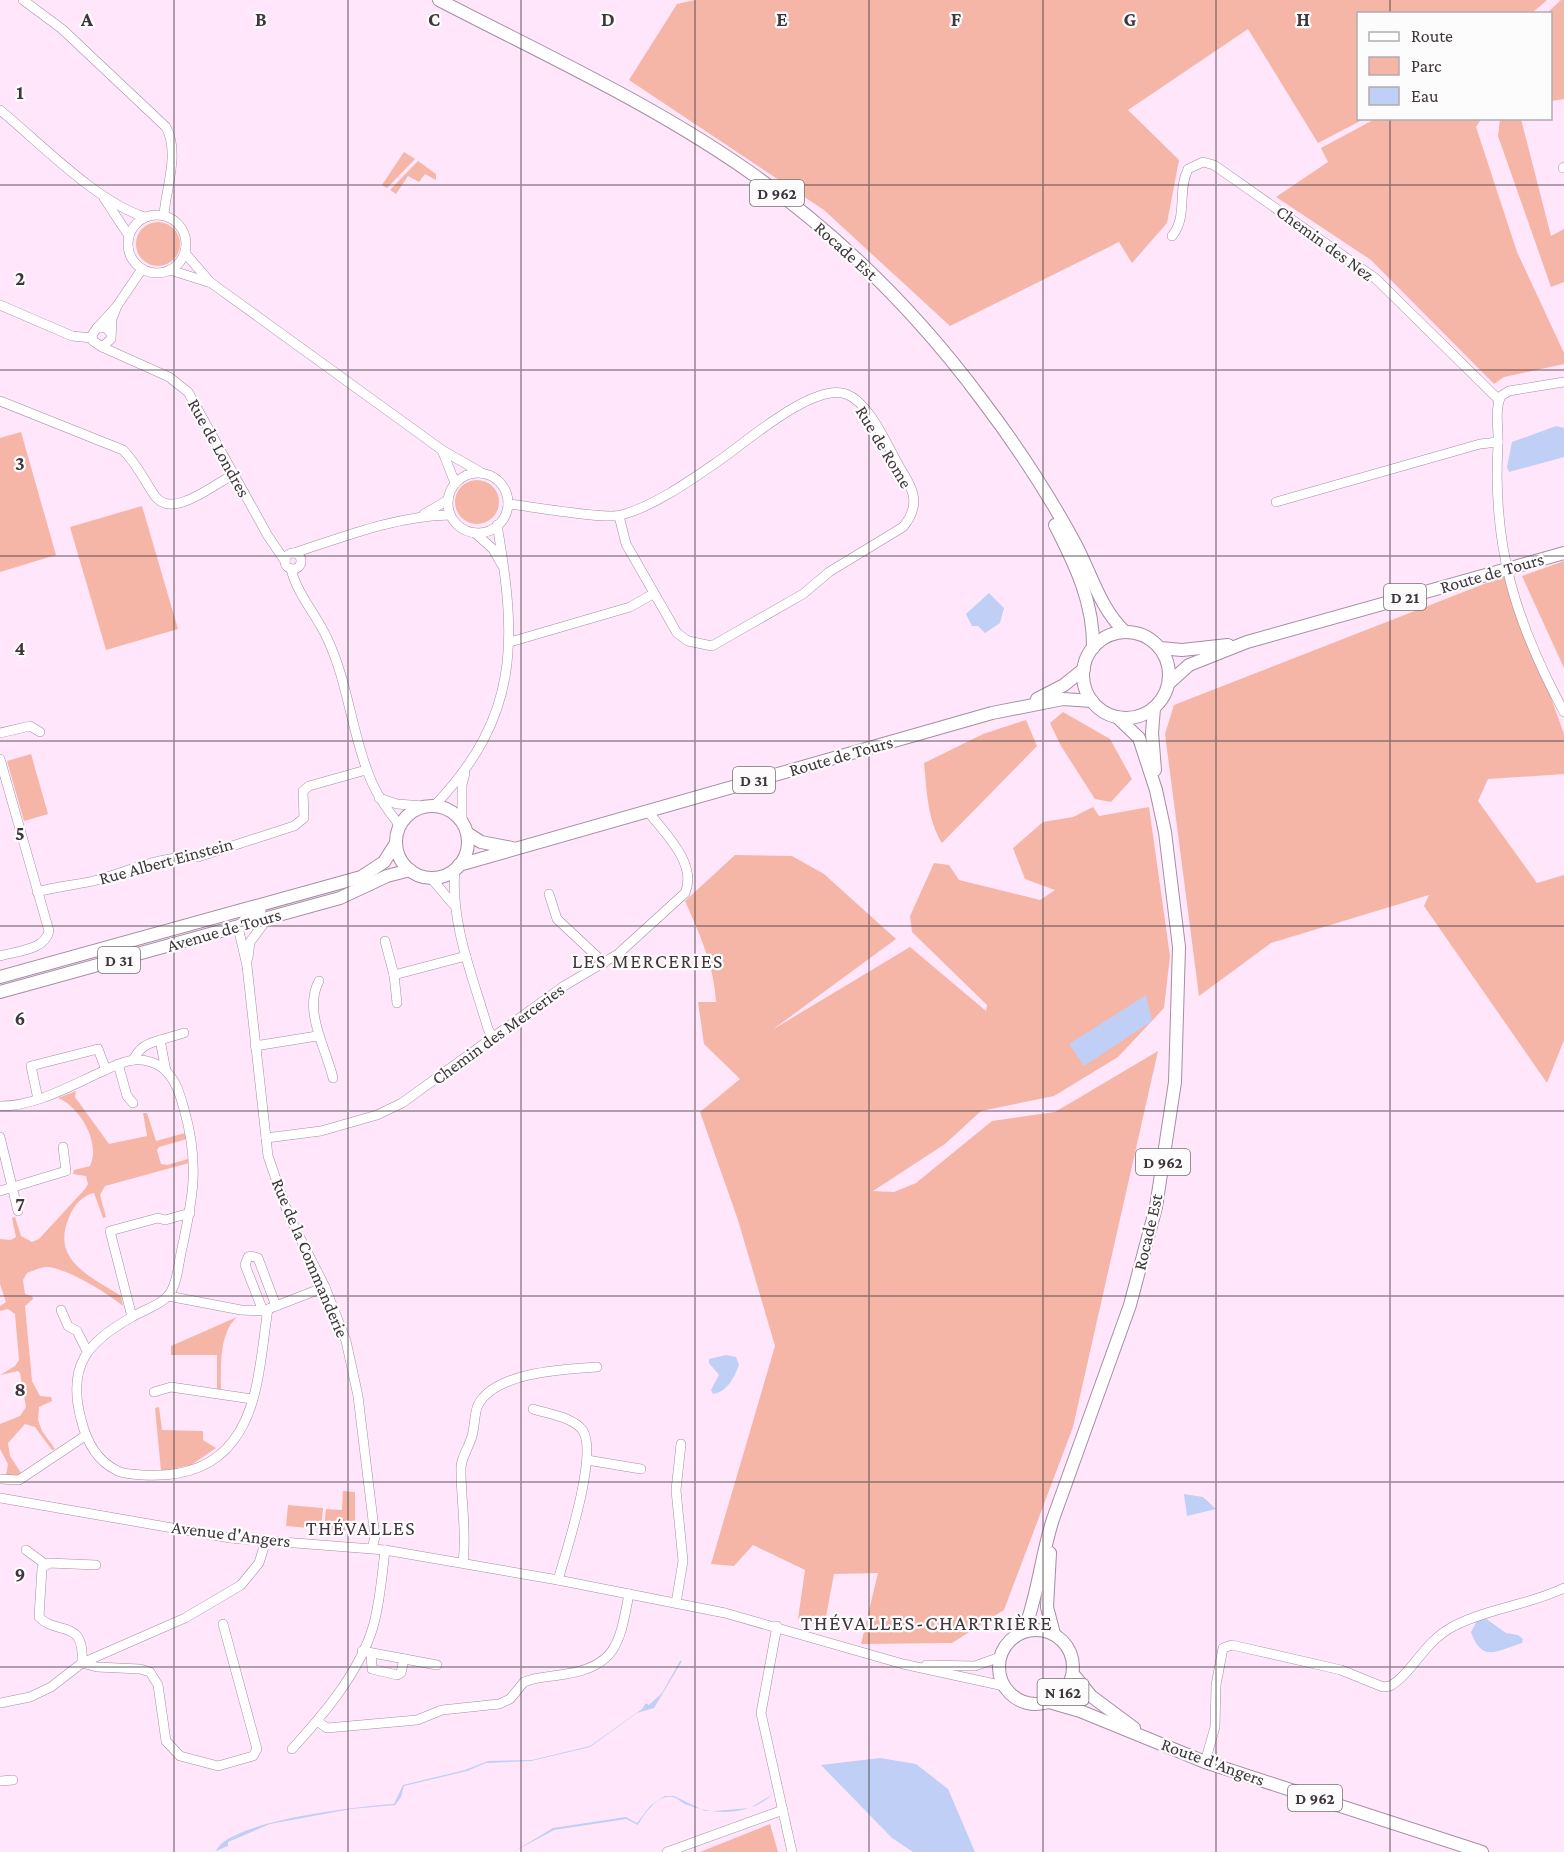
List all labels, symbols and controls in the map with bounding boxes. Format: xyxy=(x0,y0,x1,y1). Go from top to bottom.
text: A xyxy=(80,8,94,30)
text: B xyxy=(255,8,267,30)
text: C xyxy=(428,8,440,30)
text: D xyxy=(601,8,615,30)
text: E xyxy=(776,8,788,30)
text: F xyxy=(951,8,962,30)
text: G xyxy=(1124,8,1137,30)
text: H xyxy=(1296,8,1310,30)
legend xyxy=(1357,12,1552,120)
text: Route xyxy=(1411,26,1453,46)
text: Parc xyxy=(1411,56,1442,76)
text: 1 xyxy=(16,81,24,103)
text: Eau xyxy=(1411,86,1439,106)
road number: D 962 xyxy=(750,180,804,206)
street label: Chemin des Nez xyxy=(1272,201,1378,285)
street label: Rocade Est xyxy=(810,217,882,285)
text: 2 xyxy=(15,267,25,289)
street label: Rue de Londres xyxy=(184,395,254,501)
street label: Rue de Rome xyxy=(852,402,916,492)
text: 3 xyxy=(15,452,25,474)
street label: Route de Tours xyxy=(1438,549,1546,597)
road number: D 21 xyxy=(1384,584,1426,610)
text: 4 xyxy=(15,637,26,659)
street label: Route de Tours xyxy=(787,732,895,780)
road number: D 31 xyxy=(733,767,775,793)
text: 5 xyxy=(15,822,25,844)
street label: Rue Albert Einstein xyxy=(97,833,235,888)
street label: Avenue de Tours xyxy=(164,904,284,956)
road number: D 31 xyxy=(98,947,140,973)
district label: LES MERCERIES xyxy=(572,950,724,972)
street label: Chemin des Merceries xyxy=(428,979,568,1089)
text: 6 xyxy=(15,1007,25,1029)
road number: D 962 xyxy=(1136,1149,1190,1175)
street label: Rue de la Commanderie xyxy=(267,1176,353,1340)
street label: Rocade Est xyxy=(1129,1191,1167,1272)
text: 7 xyxy=(15,1193,25,1215)
text: 8 xyxy=(14,1378,26,1400)
street label: Avenue d'Angers xyxy=(170,1517,292,1551)
district label: THÉVALLES xyxy=(306,1517,416,1539)
text: 9 xyxy=(15,1563,25,1585)
district label: THÉVALLES-CHARTRIÈRE xyxy=(801,1611,1053,1635)
road number: N 162 xyxy=(1038,1679,1088,1705)
street label: Route d'Angers xyxy=(1159,1734,1267,1790)
road number: D 962 xyxy=(1288,1785,1342,1811)

